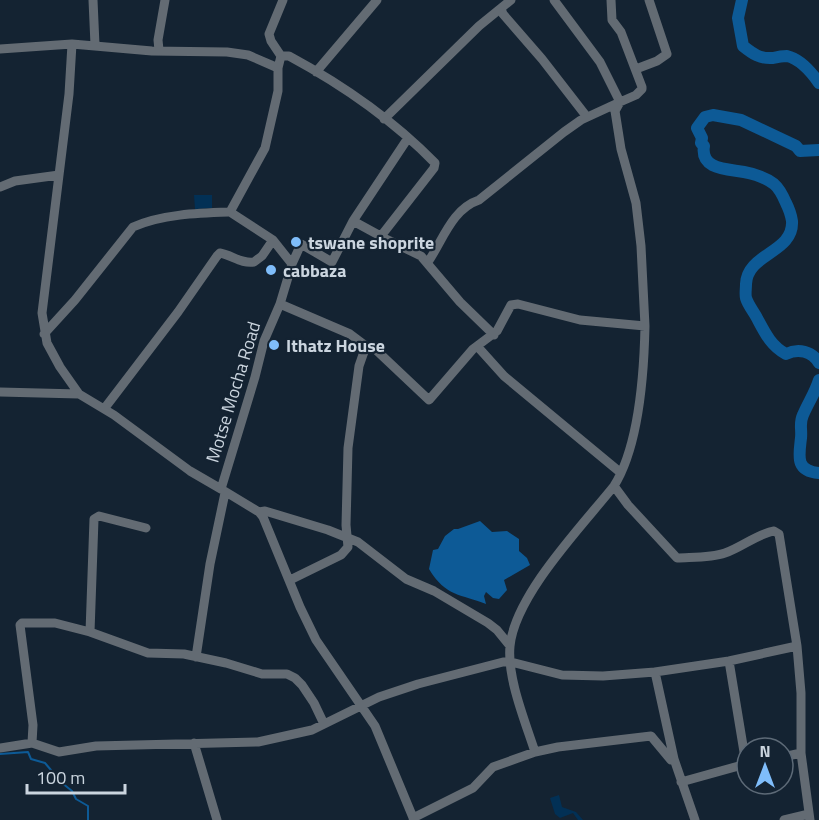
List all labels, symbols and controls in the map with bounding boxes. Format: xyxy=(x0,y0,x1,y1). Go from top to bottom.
place label: tswane shoprite xyxy=(308,229,434,256)
marker: tswane shoprite xyxy=(289,235,303,249)
place label: cabbaza xyxy=(283,257,346,284)
marker: cabbaza xyxy=(264,263,278,277)
street label: Motse Mocha Road xyxy=(199,318,267,466)
place label: Ithatz House xyxy=(286,332,385,359)
marker: Ithatz House xyxy=(267,338,281,352)
north arrow xyxy=(735,736,795,796)
text: N xyxy=(759,739,771,763)
scale bar xyxy=(27,757,124,795)
text: 100 m xyxy=(36,764,85,791)

